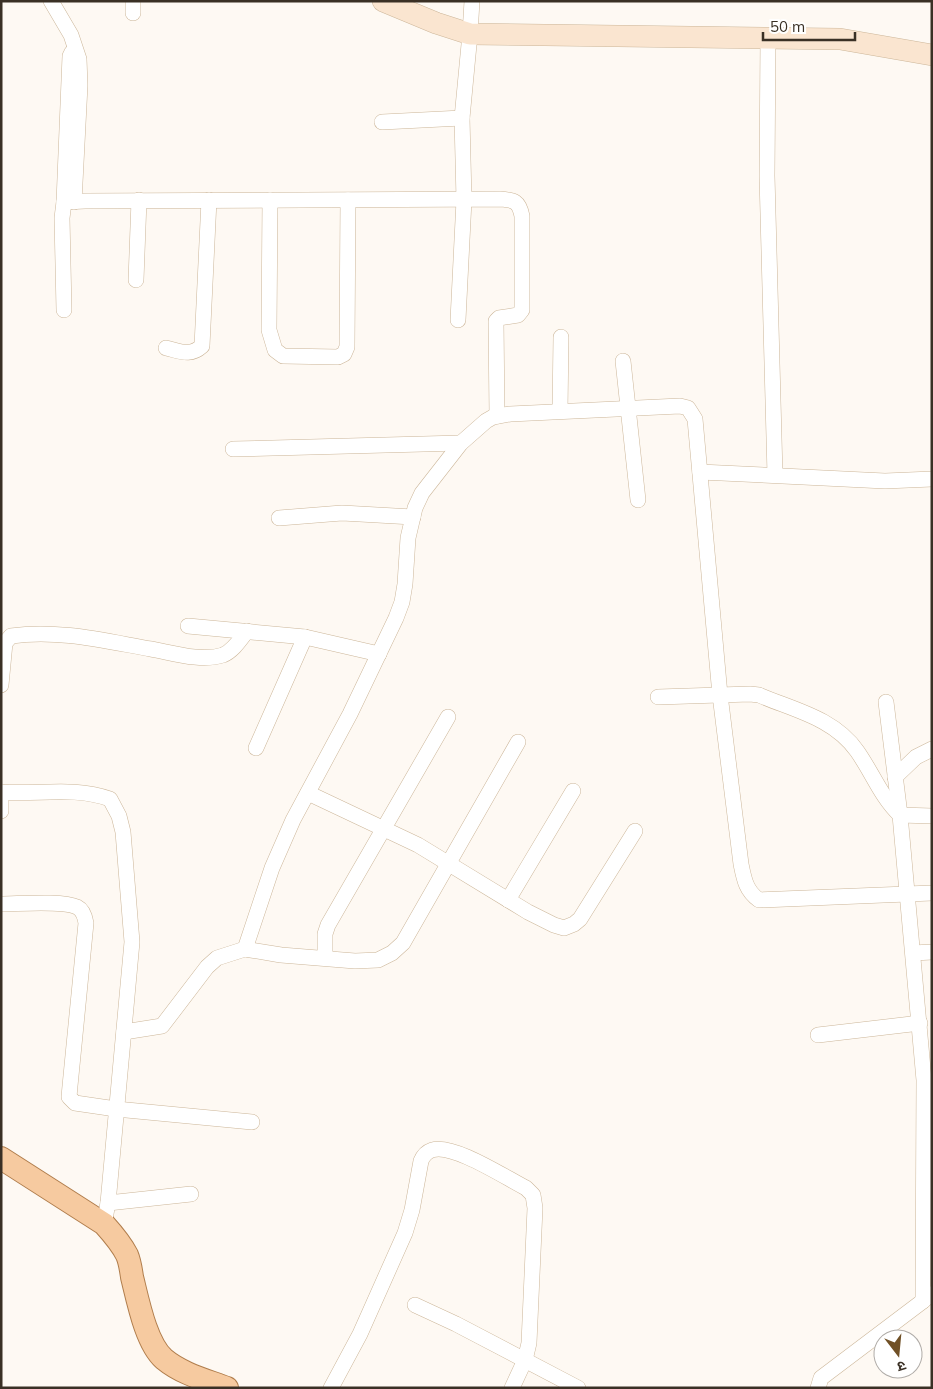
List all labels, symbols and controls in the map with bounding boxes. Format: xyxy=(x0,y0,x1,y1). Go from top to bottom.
scale bar xyxy=(763,10,856,42)
text: 50 m xyxy=(770,17,805,36)
north arrow xyxy=(873,1329,923,1379)
text: उ xyxy=(894,1357,908,1376)

